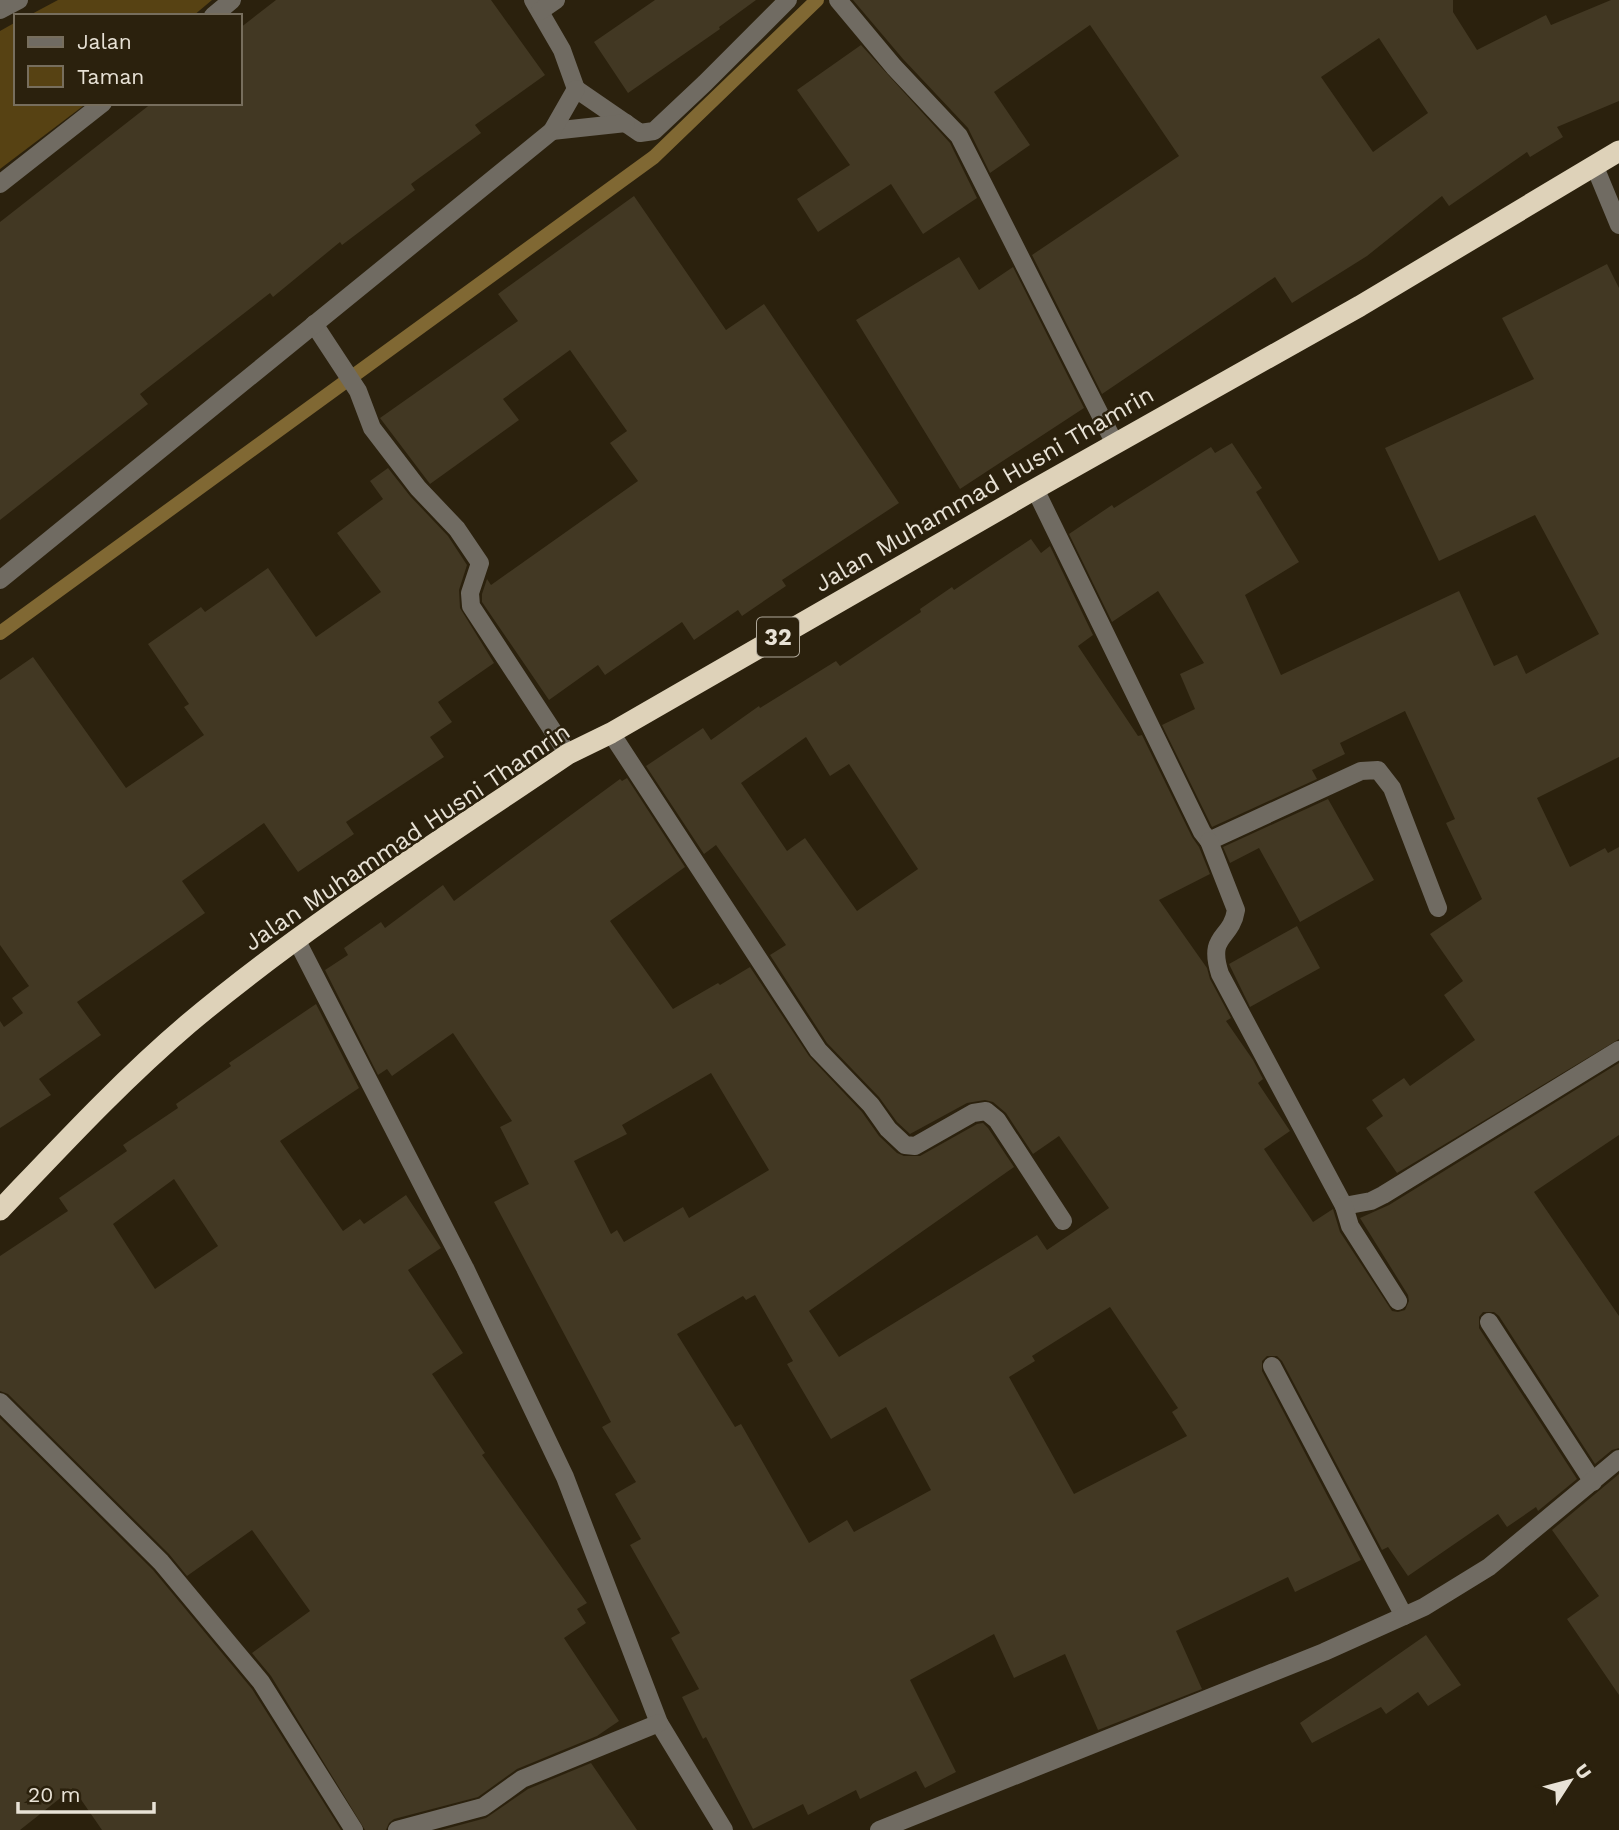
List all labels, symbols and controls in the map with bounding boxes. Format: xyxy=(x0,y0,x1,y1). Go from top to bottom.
legend xyxy=(14,14,242,105)
text: Jalan xyxy=(77,29,132,54)
text: Taman xyxy=(77,64,144,89)
street label: Jalan Muhammad Husni Thamrin xyxy=(809,380,1159,598)
road number: 32 xyxy=(757,618,799,656)
street label: Jalan Muhammad Husni Thamrin xyxy=(239,717,575,957)
north arrow xyxy=(1535,1746,1605,1816)
text: U xyxy=(1570,1759,1597,1784)
scale bar xyxy=(18,1770,154,1814)
text: 20 m xyxy=(28,1782,80,1807)

